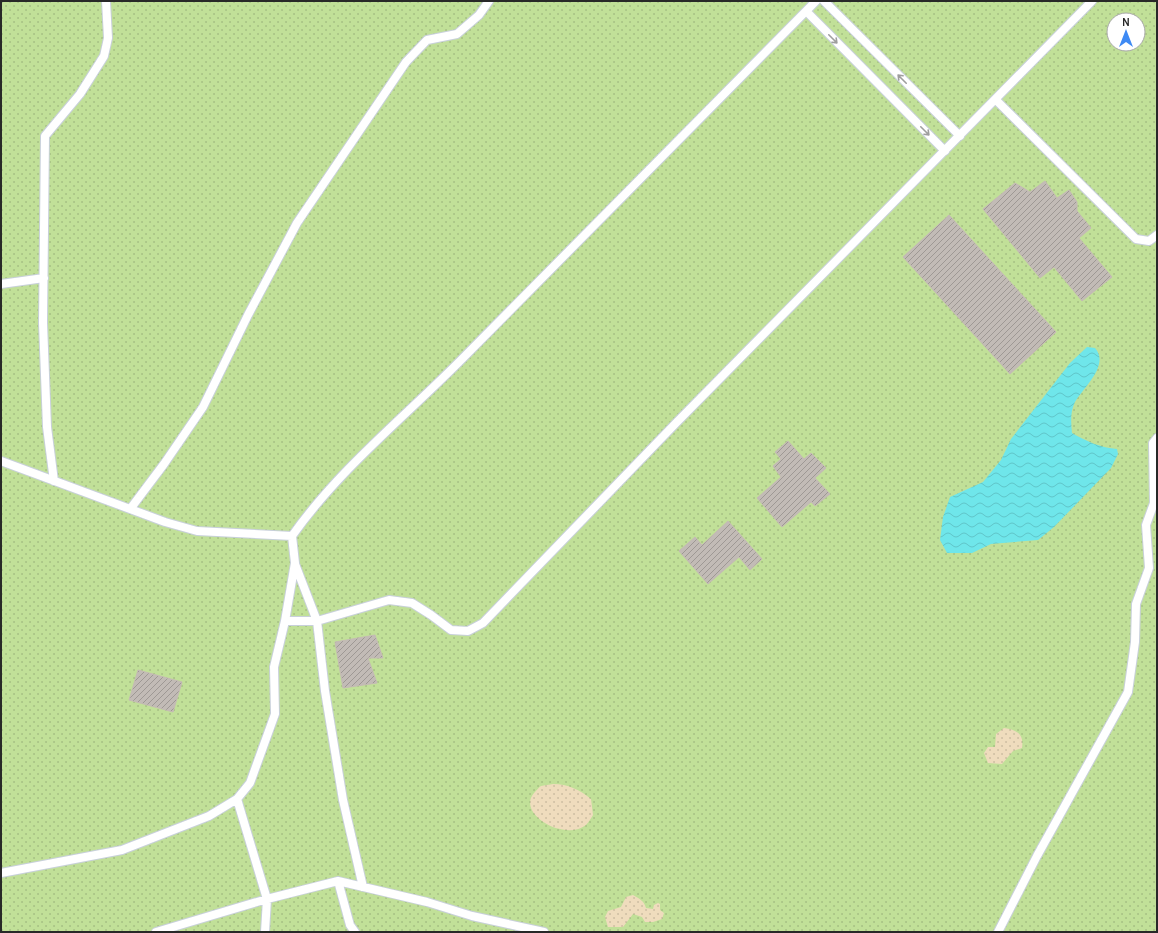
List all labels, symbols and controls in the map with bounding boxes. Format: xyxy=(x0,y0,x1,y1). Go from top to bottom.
north arrow xyxy=(1106,12,1146,52)
text: N xyxy=(1122,16,1130,29)
one-way arrow xyxy=(829,34,838,44)
one-way arrow xyxy=(897,74,907,84)
one-way arrow xyxy=(920,126,930,136)

